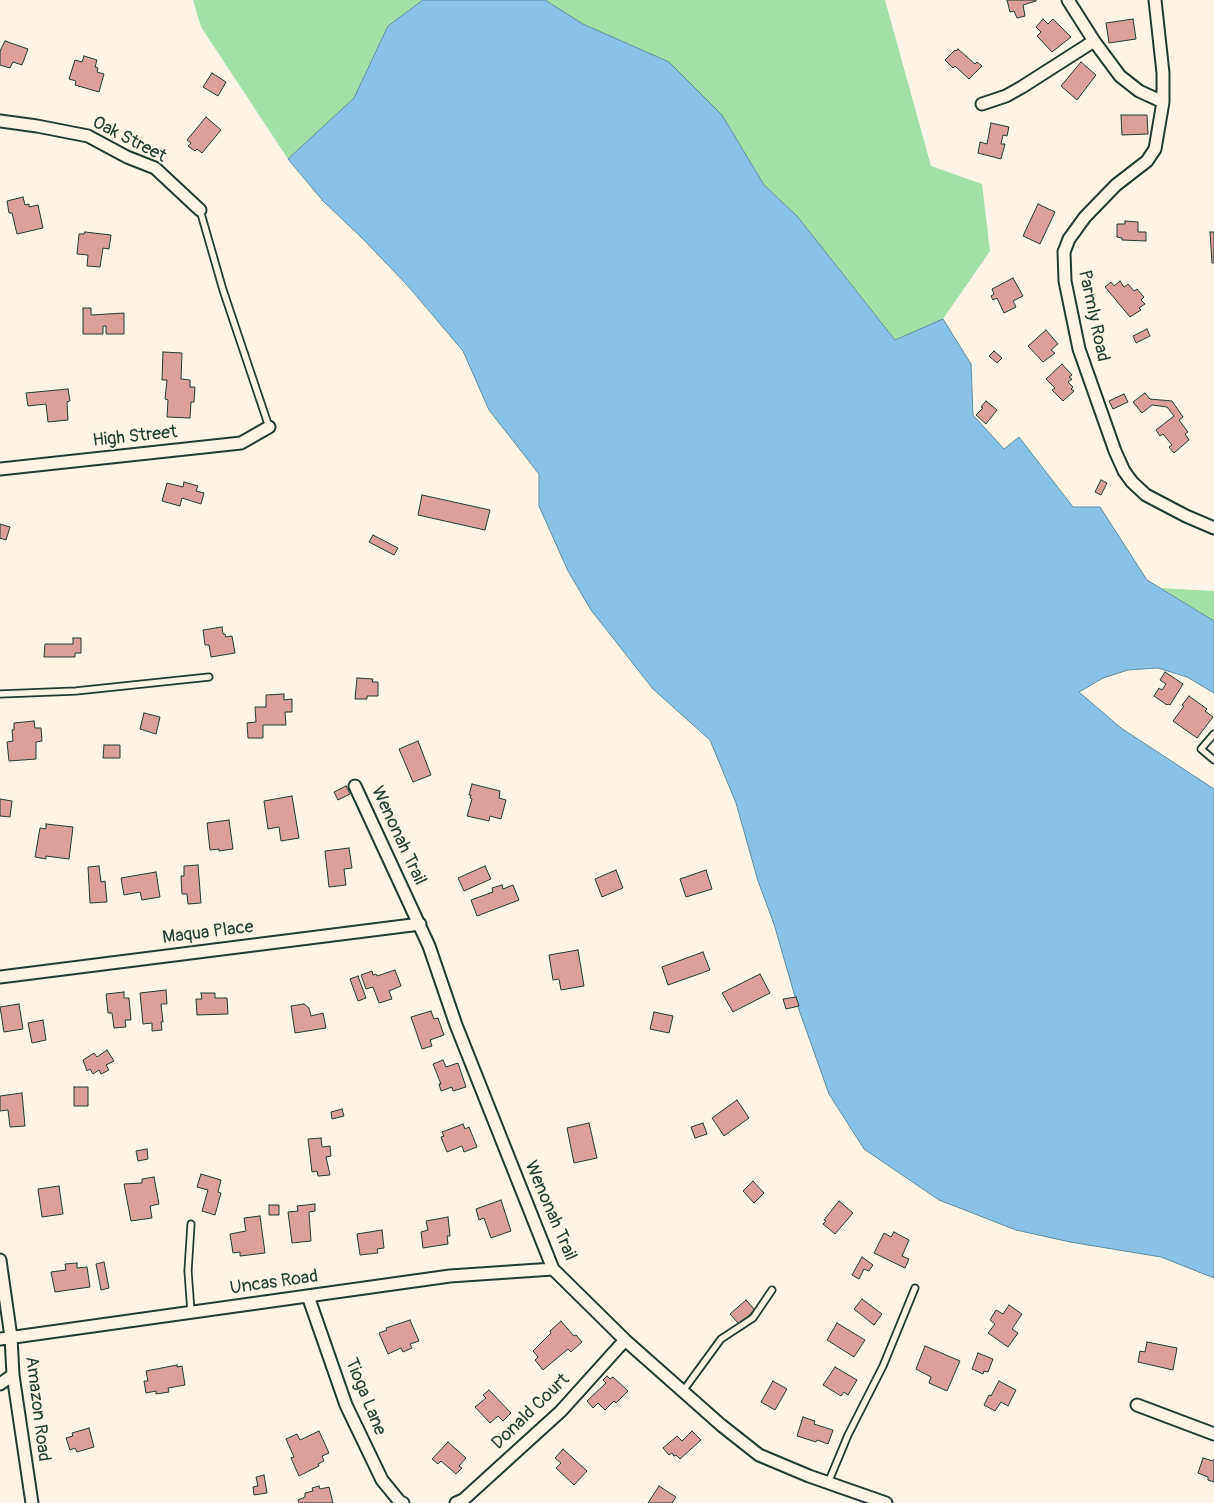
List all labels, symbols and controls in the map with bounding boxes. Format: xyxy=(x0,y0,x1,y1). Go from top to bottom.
street label: Oak Street xyxy=(88,112,170,168)
street label: Parmly Road xyxy=(1073,268,1113,364)
street label: High Street xyxy=(92,422,178,452)
street label: Wenonah Trail xyxy=(366,783,430,889)
street label: Maqua Place xyxy=(161,917,255,949)
street label: Wenonah Trail xyxy=(519,1158,581,1264)
street label: Uncas Road xyxy=(229,1266,319,1300)
street label: Amazon Road xyxy=(20,1355,54,1463)
street label: Tioga Lane xyxy=(340,1355,390,1439)
street label: Donald Court xyxy=(488,1370,574,1454)

